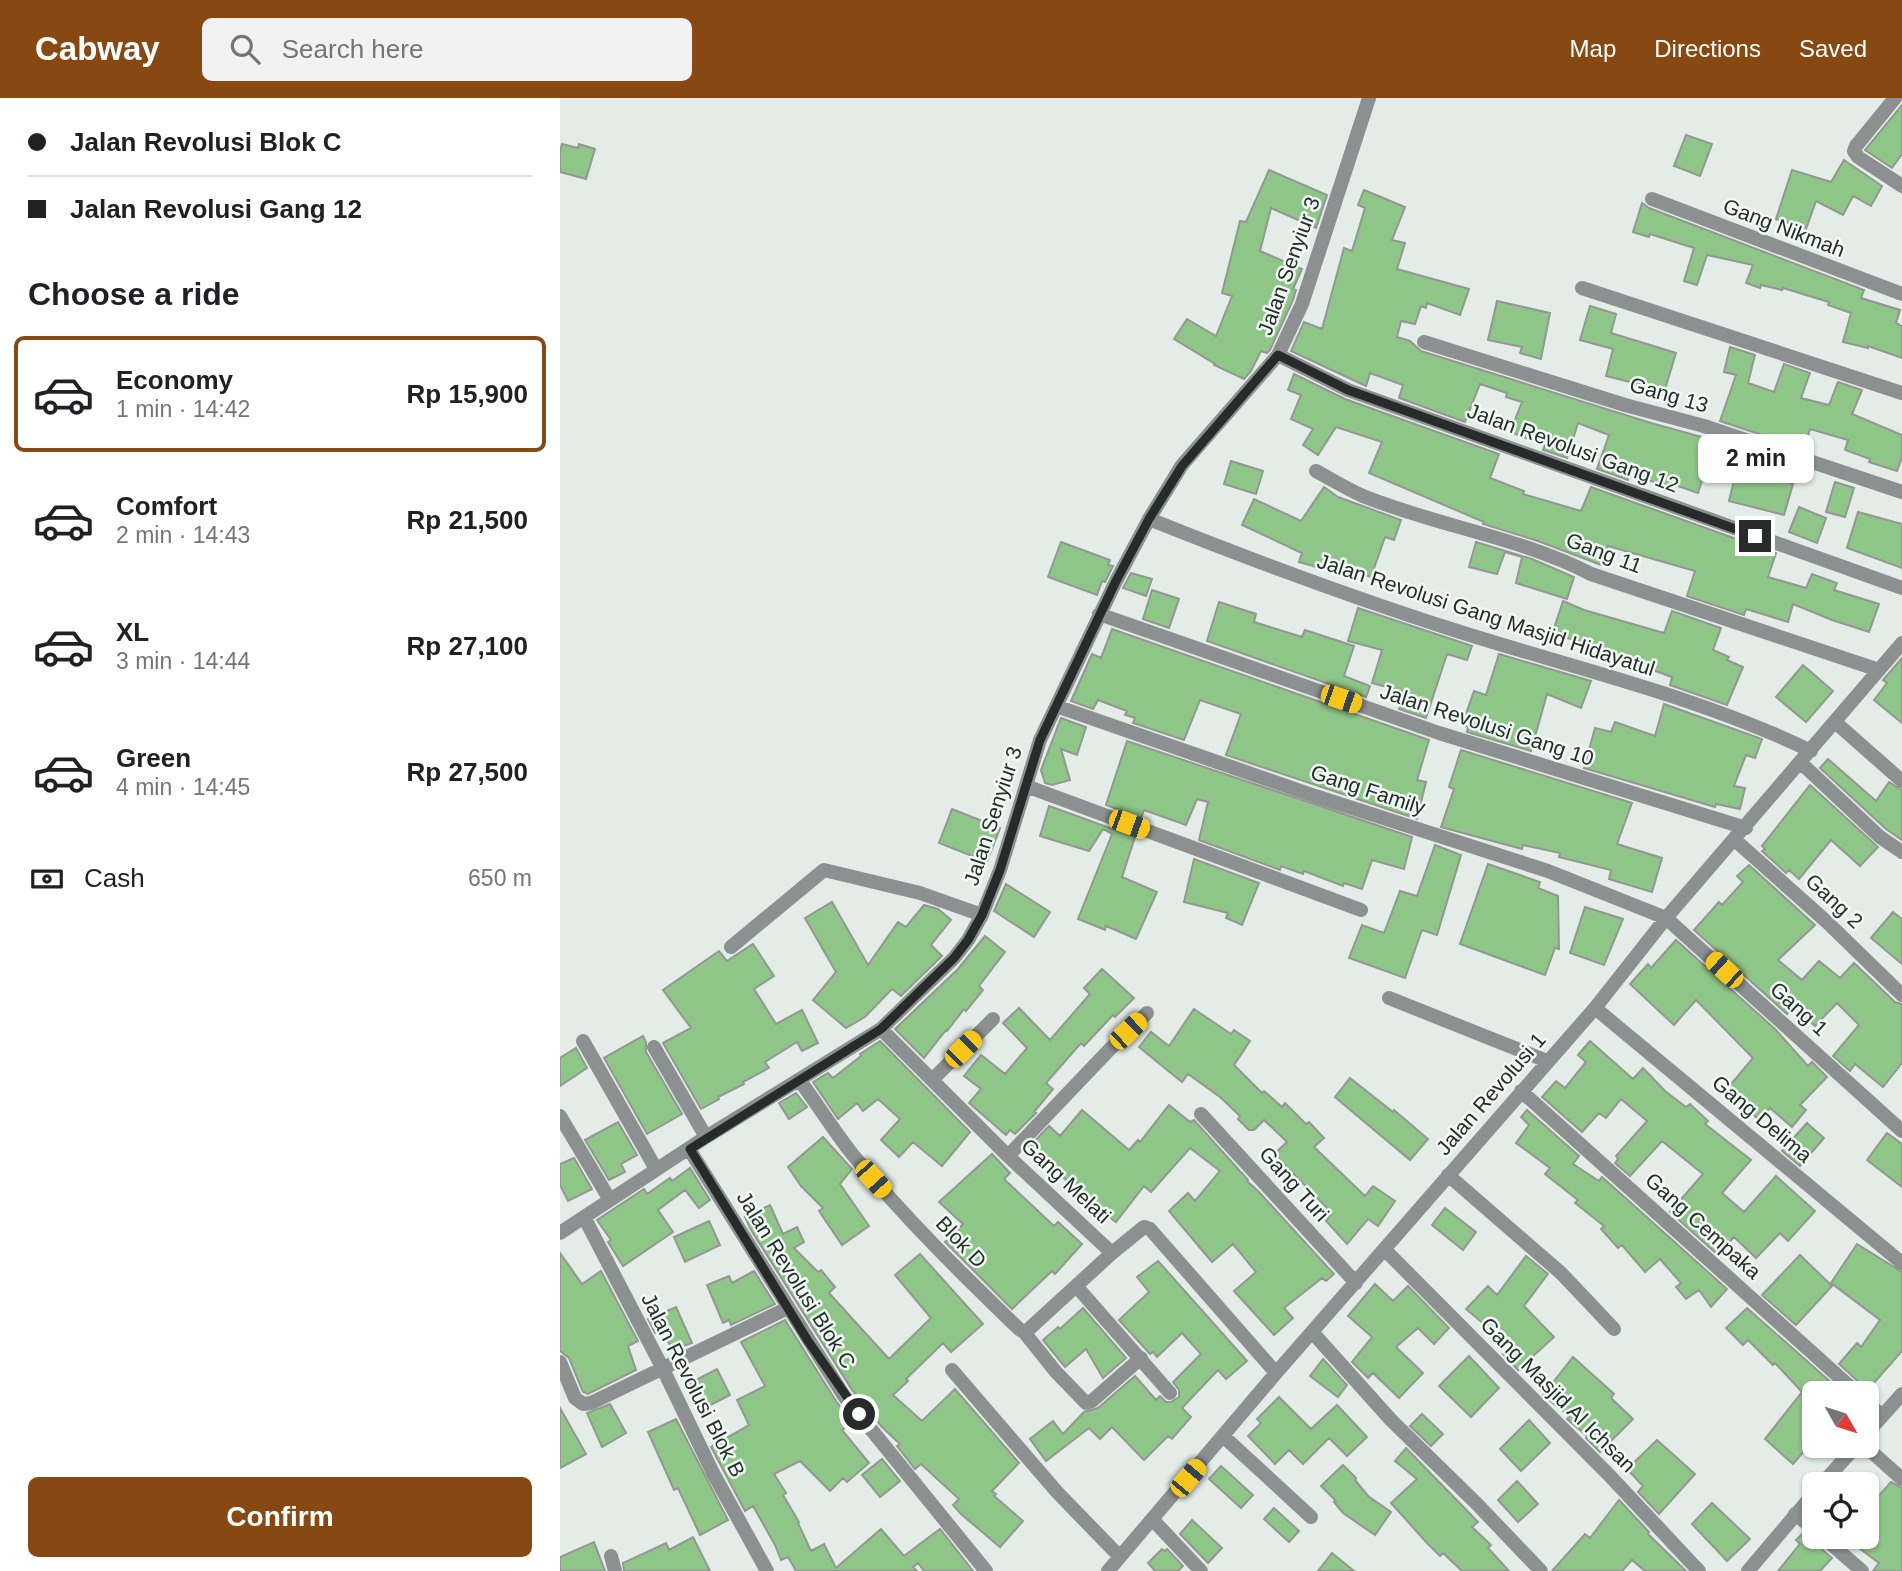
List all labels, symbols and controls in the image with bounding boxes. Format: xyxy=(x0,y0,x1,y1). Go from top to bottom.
search box xyxy=(202,18,692,81)
text: Cabway xyxy=(35,30,160,67)
icon: search xyxy=(226,30,264,68)
text: Search here xyxy=(282,34,423,64)
text: Map xyxy=(1570,35,1616,62)
text: Directions xyxy=(1654,35,1761,62)
text: Saved xyxy=(1799,35,1867,62)
text: Jalan Revolusi Blok C xyxy=(70,127,342,157)
text: Jalan Revolusi Gang 12 xyxy=(70,194,362,224)
street label: Jalan Senyiur 3 xyxy=(1253,194,1324,338)
street label: Gang Nikmah xyxy=(1720,194,1848,261)
text: Choose a ride xyxy=(28,276,240,312)
icon: car xyxy=(32,363,95,426)
text: Economy xyxy=(116,365,233,395)
street label: Gang 13 xyxy=(1627,372,1711,417)
text: Rp 15,900 xyxy=(407,379,528,409)
text: 1 min · 14:42 xyxy=(116,396,250,422)
street label: Jalan Revolusi Gang 12 xyxy=(1464,399,1682,496)
callout: 2 min xyxy=(1697,434,1813,484)
text: 2 min xyxy=(1726,445,1786,471)
icon: car xyxy=(32,489,95,552)
text: Comfort xyxy=(116,491,217,521)
text: Rp 21,500 xyxy=(407,505,528,535)
route end xyxy=(1739,520,1771,552)
text: 2 min · 14:43 xyxy=(116,522,250,548)
street label: Gang 11 xyxy=(1563,528,1645,577)
street label: Jalan Revolusi Gang Masjid Hidayatul xyxy=(1314,549,1658,680)
icon: car xyxy=(32,615,95,678)
text: XL xyxy=(116,617,149,647)
text: Rp 27,100 xyxy=(407,631,528,661)
text: 3 min · 14:44 xyxy=(116,648,250,674)
street label: Jalan Revolusi Gang 10 xyxy=(1378,679,1597,770)
car xyxy=(1318,682,1365,716)
icon: car xyxy=(32,741,95,804)
text: Green xyxy=(116,743,191,773)
street label: Jalan Senyiur 3 xyxy=(959,743,1026,888)
text: Rp 27,500 xyxy=(407,757,528,787)
street label: Gang Family xyxy=(1308,760,1429,819)
text: 4 min · 14:45 xyxy=(116,774,250,800)
car xyxy=(1106,807,1153,841)
icon: cash xyxy=(28,860,66,898)
text: Cash xyxy=(84,863,145,893)
text: 650 m xyxy=(468,865,532,891)
street label: Gang 2 xyxy=(1801,869,1867,933)
car xyxy=(1702,948,1747,992)
street label: Gang 1 xyxy=(1766,977,1833,1040)
car xyxy=(1106,1009,1151,1053)
car xyxy=(941,1027,986,1071)
street label: Jalan Revolusi 1 xyxy=(1431,1028,1550,1159)
street label: Gang Delima xyxy=(1708,1070,1817,1167)
street label: Gang Melati xyxy=(1017,1134,1116,1228)
street label: Gang Turi xyxy=(1255,1142,1334,1226)
car xyxy=(852,1156,895,1202)
street label: Gang Cempaka xyxy=(1641,1168,1766,1284)
street label: Jalan Revolusi Blok C xyxy=(733,1187,860,1372)
street label: Blok D xyxy=(932,1211,991,1272)
street label: Jalan Revolusi Blok B xyxy=(637,1289,750,1480)
street label: Gang Masjid Al Ichsan xyxy=(1476,1313,1640,1477)
north arrow xyxy=(1802,1381,1880,1458)
map controls xyxy=(1802,1381,1879,1549)
route start xyxy=(843,1398,875,1430)
car xyxy=(1167,1455,1210,1501)
button: locate xyxy=(1802,1472,1879,1549)
button: Confirm xyxy=(28,1477,532,1557)

